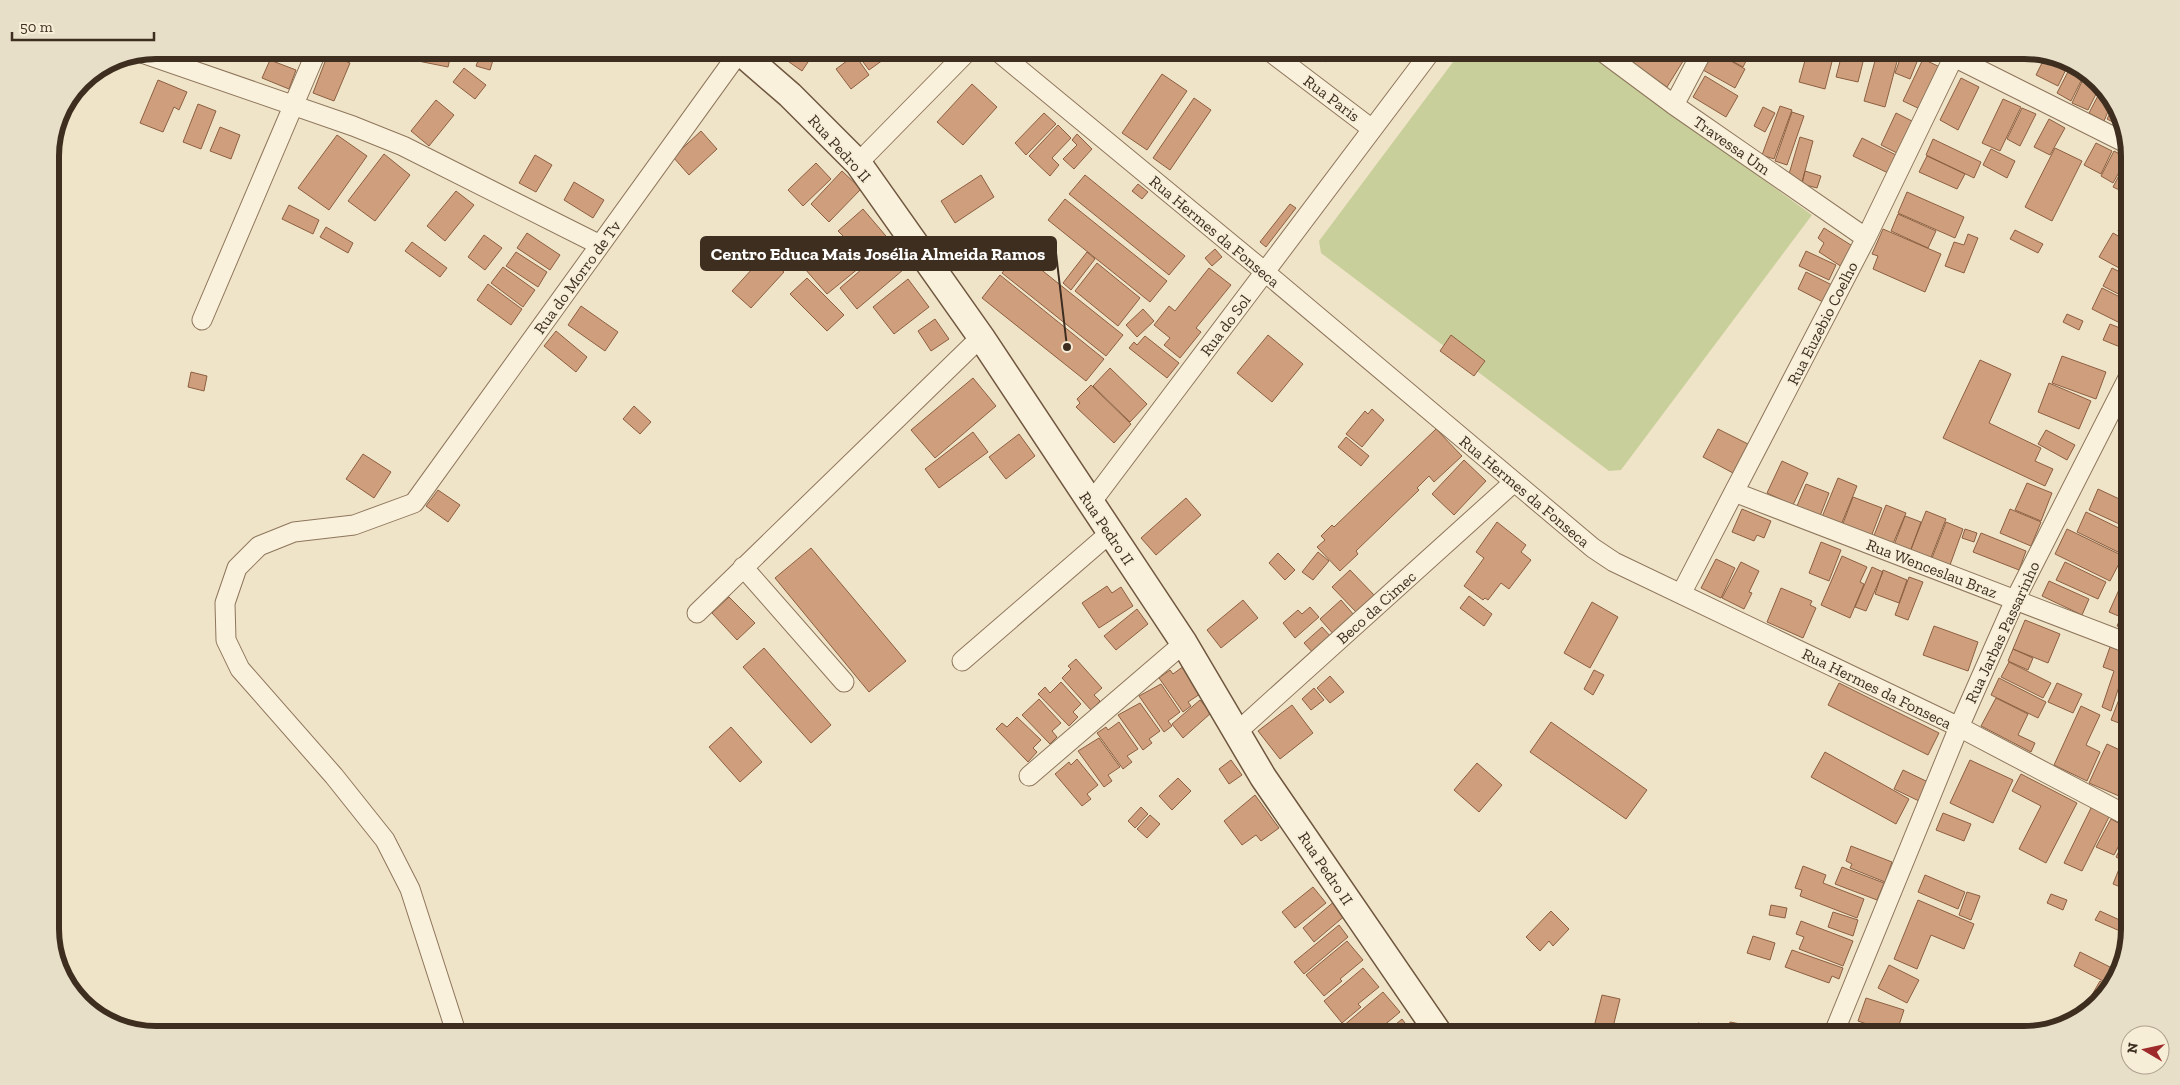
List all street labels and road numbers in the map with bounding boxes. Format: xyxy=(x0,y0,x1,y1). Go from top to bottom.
street label: Rua Paris xyxy=(1300,71,1363,126)
street label: Rua Pedro II xyxy=(804,111,875,186)
street label: Travessa Um xyxy=(1690,112,1774,179)
street label: Rua Hermes da Fonseca xyxy=(1146,171,1284,292)
street label: Rua do Morro de Tv xyxy=(530,217,625,338)
street label: Rua Euzebio Coelho xyxy=(1783,258,1862,388)
street label: Rua do Sol xyxy=(1196,291,1255,360)
street label: Rua Hermes da Fonseca xyxy=(1456,431,1594,552)
street label: Rua Pedro II xyxy=(1075,488,1138,569)
street label: Rua Wenceslau Braz xyxy=(1864,535,2000,602)
street label: Rua Jarbas Passarinho xyxy=(1961,558,2044,706)
street label: Beco da Cimec xyxy=(1333,567,1420,648)
street label: Rua Hermes da Fonseca xyxy=(1799,644,1955,733)
street label: Rua Pedro II xyxy=(1294,828,1357,909)

